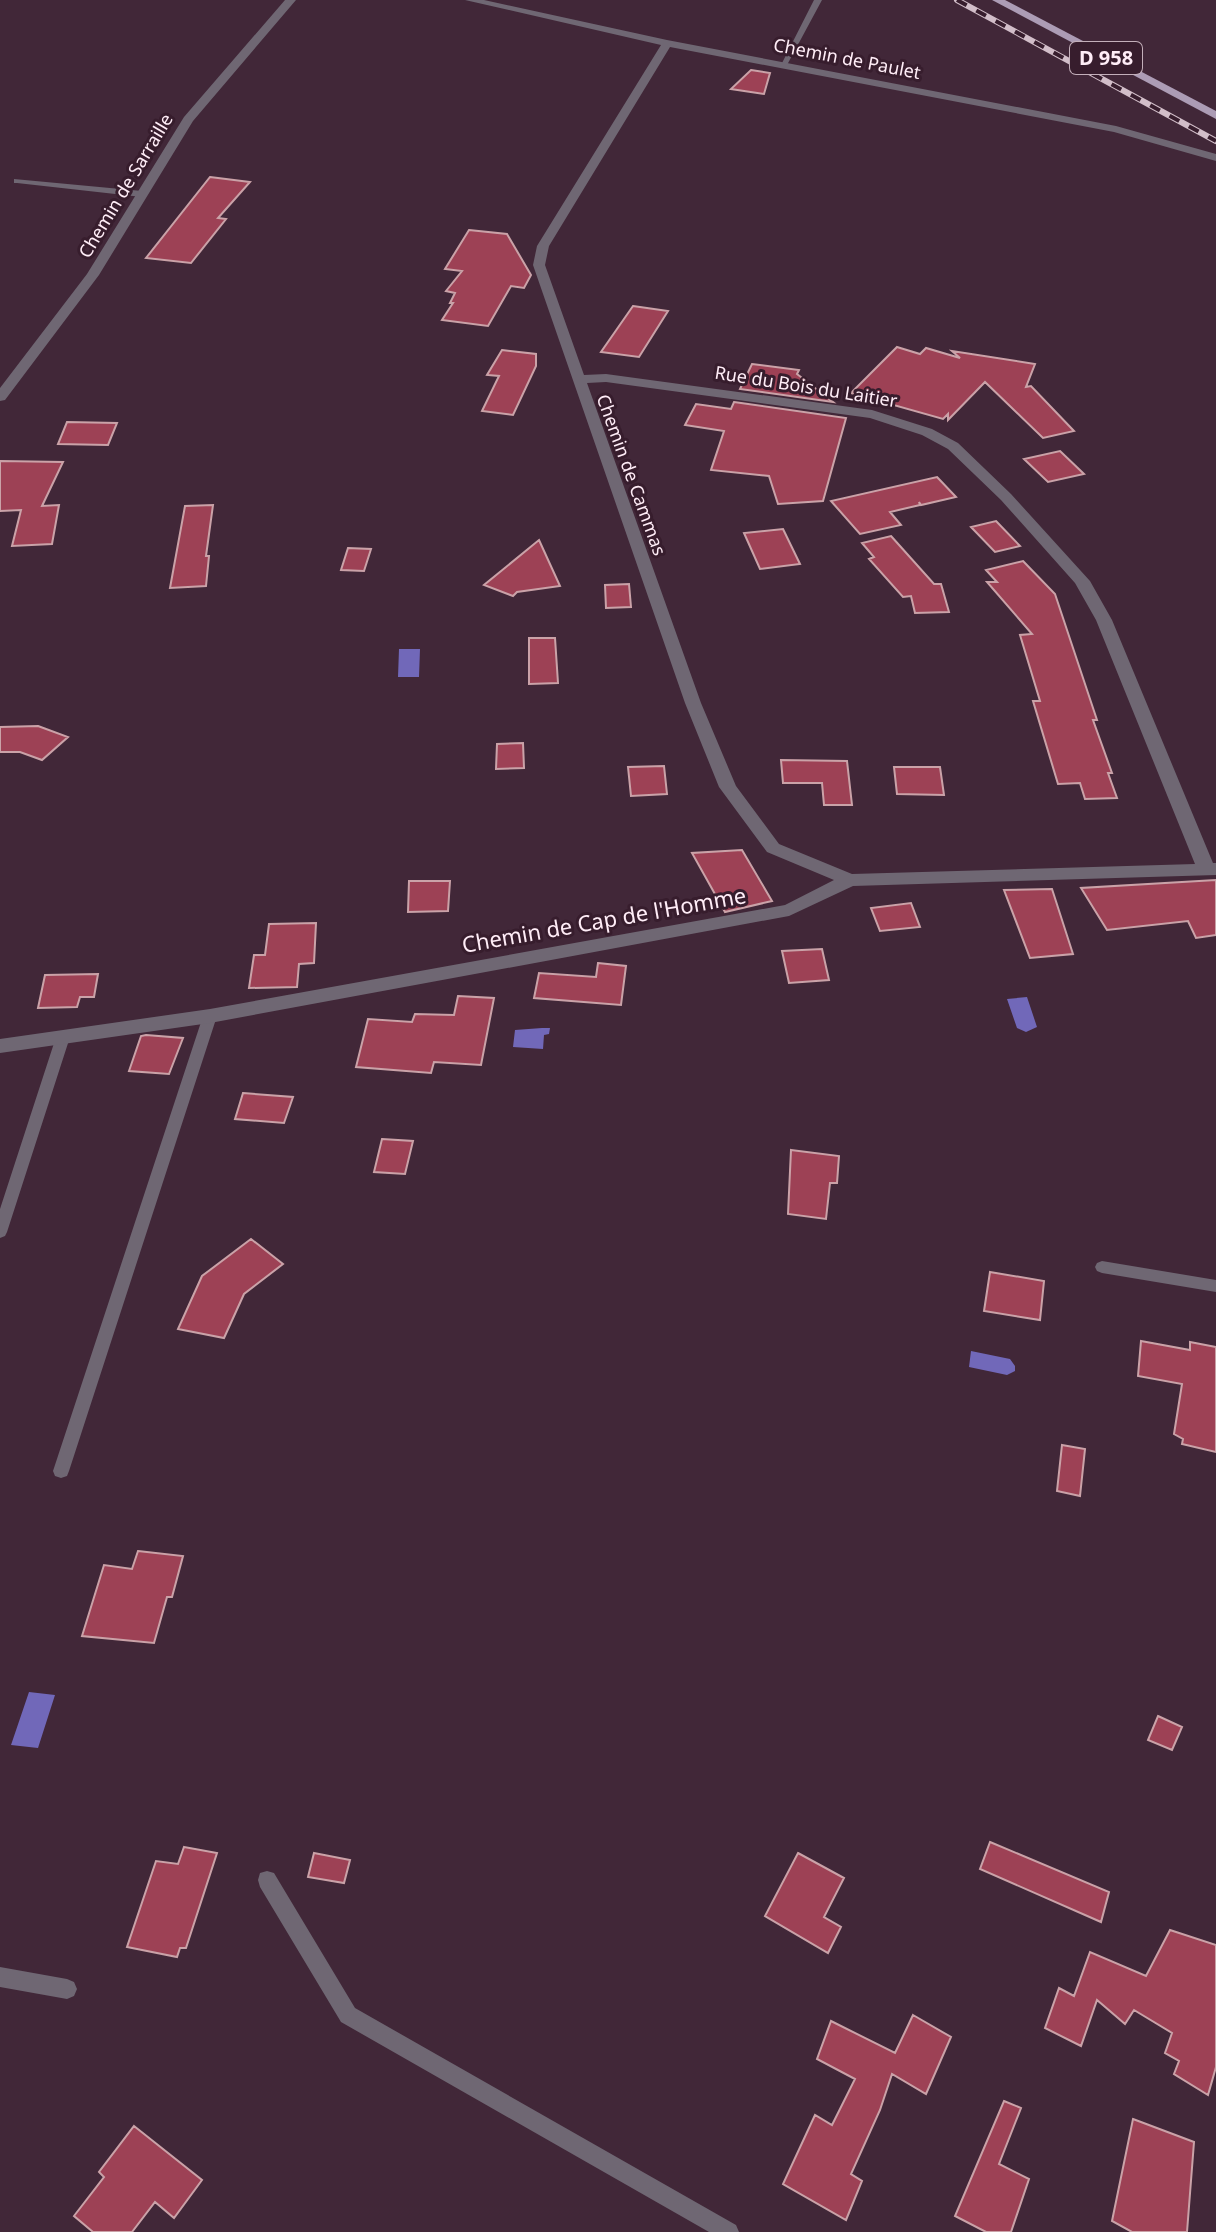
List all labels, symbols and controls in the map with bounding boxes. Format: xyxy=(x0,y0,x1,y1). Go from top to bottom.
street label: Chemin de Paulet xyxy=(772,32,923,84)
road number: D 958 xyxy=(1070,42,1142,74)
street label: Chemin de Sarraille xyxy=(72,109,178,262)
street label: Rue du Bois du Laitier xyxy=(713,360,900,412)
street label: Chemin de Cammas xyxy=(592,391,672,558)
street label: Chemin de Cap de l'Homme xyxy=(459,879,748,959)

